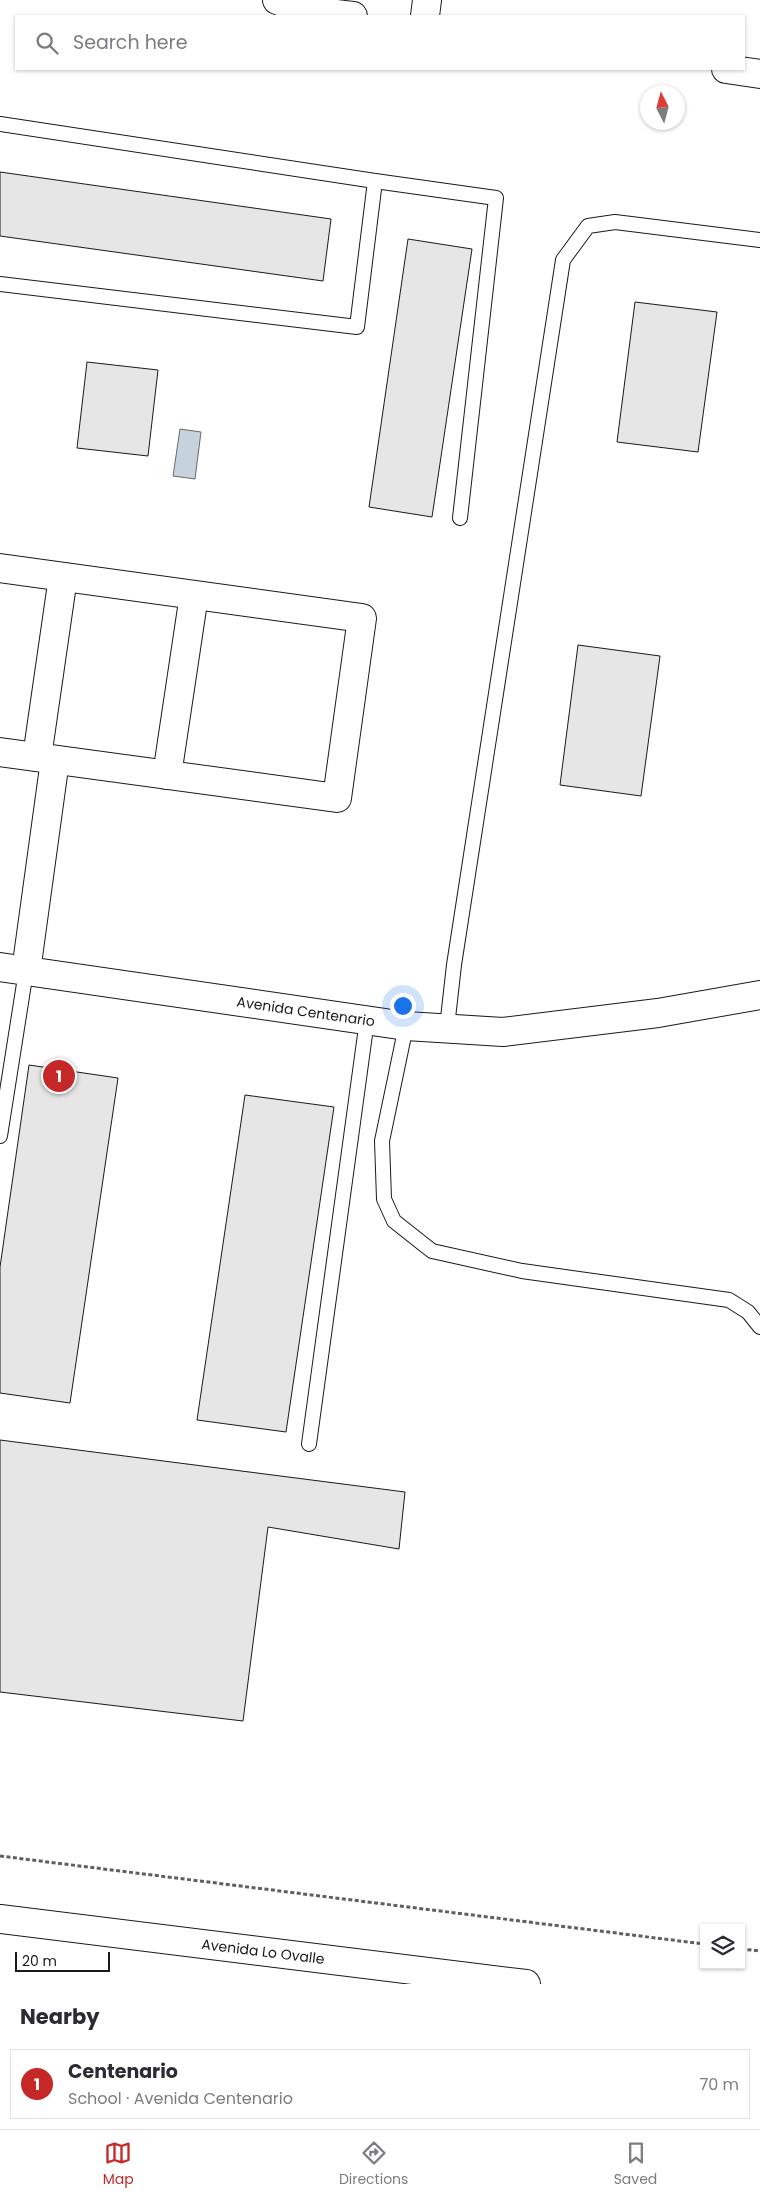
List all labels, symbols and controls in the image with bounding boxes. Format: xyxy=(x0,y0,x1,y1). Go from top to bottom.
search box xyxy=(15,15,745,70)
icon: search xyxy=(33,29,61,57)
text: Search here xyxy=(73,29,187,56)
north arrow xyxy=(640,85,685,130)
street label: Avenida Centenario xyxy=(235,992,376,1031)
your location xyxy=(390,993,416,1019)
pin: 1 xyxy=(43,1057,75,1095)
map controls xyxy=(700,1924,745,1969)
button: layers xyxy=(700,1924,745,1969)
street label: Avenida Lo Ovalle xyxy=(200,1934,326,1969)
scale bar xyxy=(15,1949,110,1972)
text: 20 m xyxy=(22,1951,57,1971)
text: Nearby xyxy=(20,2002,100,2031)
text: Centenario xyxy=(68,2058,178,2085)
text: 1 xyxy=(34,2073,40,2096)
text: 70 m xyxy=(699,2073,739,2096)
text: School · Avenida Centenario xyxy=(68,2087,293,2110)
tab: Map xyxy=(103,2139,134,2190)
tab: Directions xyxy=(339,2139,408,2190)
tab: Saved xyxy=(614,2139,657,2190)

